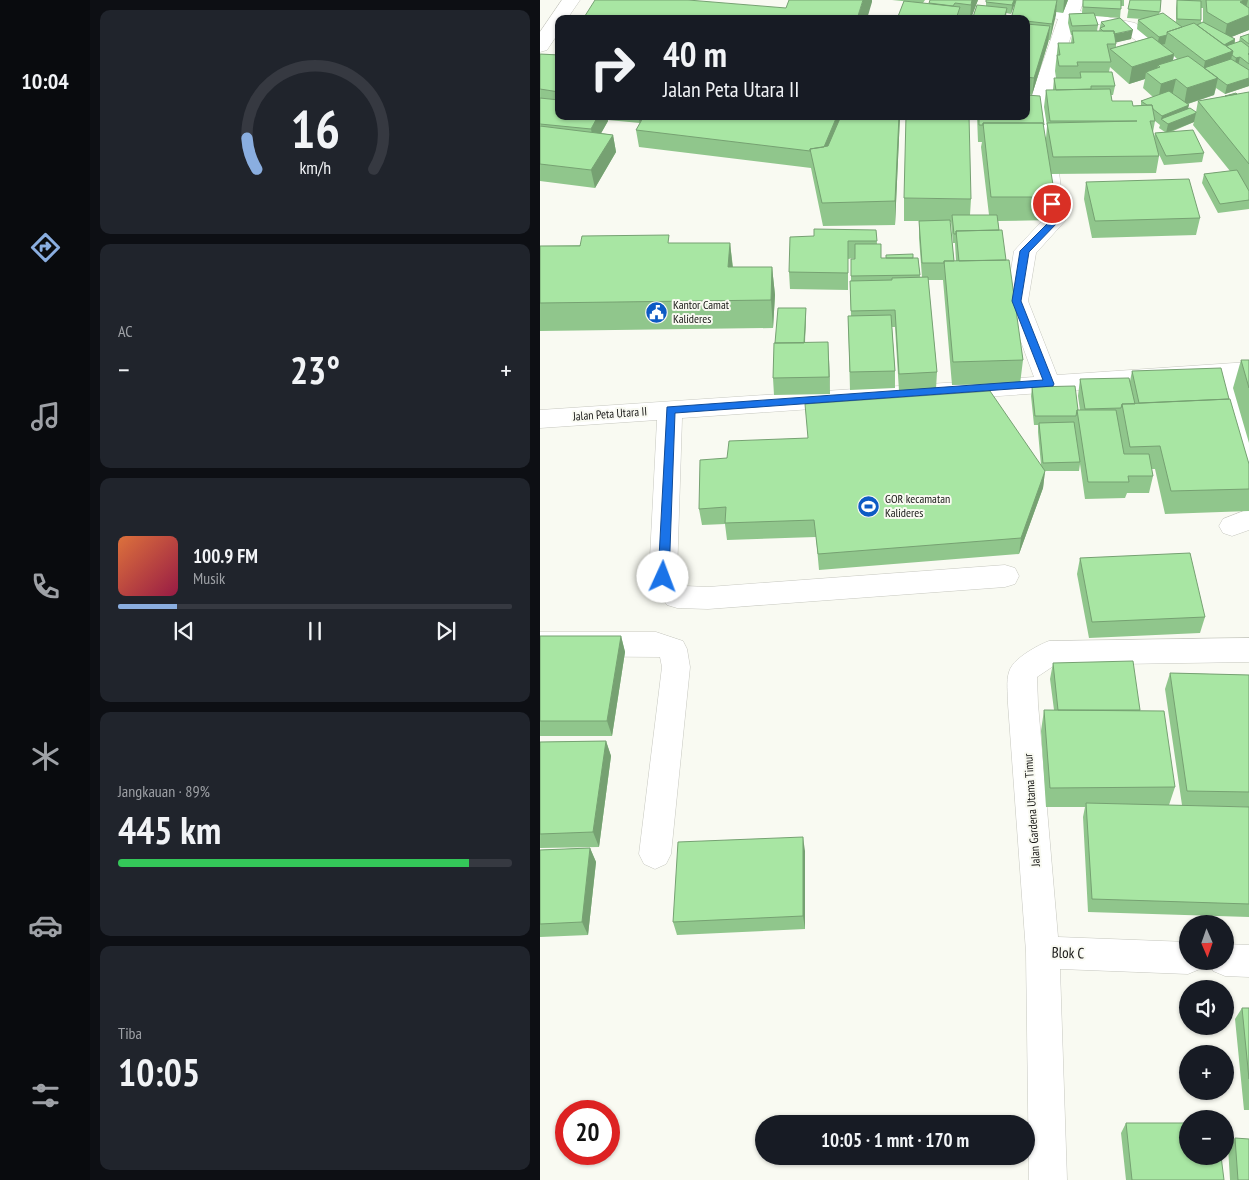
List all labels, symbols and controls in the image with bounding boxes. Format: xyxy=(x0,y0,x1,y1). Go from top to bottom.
text: 40 m xyxy=(663,31,727,77)
icon: right xyxy=(580,35,645,100)
text: 10:04 xyxy=(21,67,69,95)
text: Jalan Peta Utara II xyxy=(663,75,799,103)
text: 16 xyxy=(290,95,340,162)
text: km/h xyxy=(299,156,331,179)
pin xyxy=(1031,183,1073,225)
icon: arrive xyxy=(1038,190,1066,218)
icon: directions xyxy=(28,230,63,265)
place label: Kantor Camat Kalideres xyxy=(673,297,730,326)
public building icon: Kantor Camat Kalideres xyxy=(645,300,669,324)
text: AC xyxy=(118,321,133,341)
text: 23° xyxy=(290,345,340,394)
text: − xyxy=(118,351,130,388)
text: + xyxy=(500,351,512,388)
icon: music xyxy=(28,399,63,434)
street label: Jalan Peta Utara II xyxy=(571,403,648,424)
place label: GOR kecamatan Kalideres xyxy=(885,491,950,520)
sports icon: GOR kecamatan Kalideres xyxy=(857,494,881,518)
text: 100.9 FM xyxy=(193,544,258,568)
position arrow xyxy=(636,550,688,602)
text: Musik xyxy=(193,568,225,588)
icon: phone xyxy=(28,569,63,604)
icon: previous xyxy=(170,617,198,645)
icon: pause xyxy=(301,617,329,645)
icon: next xyxy=(432,617,460,645)
icon: climate xyxy=(28,739,63,774)
street label: Jalan Gardena Utama Timur xyxy=(1020,752,1043,868)
text: Jangkauan · 89% xyxy=(118,781,210,801)
text: 445 km xyxy=(118,805,221,854)
icon: car xyxy=(28,908,63,943)
north arrow xyxy=(1179,915,1234,970)
map controls xyxy=(1179,915,1234,1165)
street label: Blok C xyxy=(1051,942,1085,963)
button: sound xyxy=(1179,980,1234,1035)
text: Tiba xyxy=(118,1023,142,1043)
button: + xyxy=(1179,1045,1234,1100)
text: 10:05 xyxy=(118,1047,200,1096)
icon: filters xyxy=(28,1078,63,1113)
speed limit sign: 20 xyxy=(555,1100,620,1165)
button: − xyxy=(1179,1110,1234,1165)
text: 10:05 · 1 mnt · 170 m xyxy=(821,1128,969,1152)

